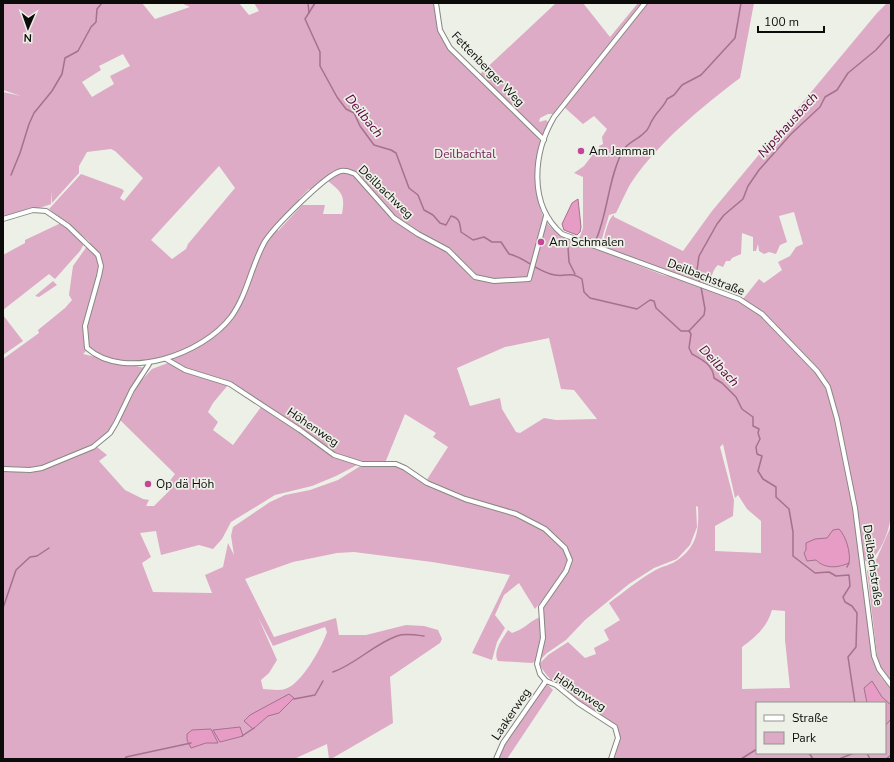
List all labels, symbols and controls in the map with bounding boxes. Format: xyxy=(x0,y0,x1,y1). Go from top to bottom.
north arrow xyxy=(8,8,48,48)
scale bar xyxy=(758,8,824,34)
text: 100 m xyxy=(764,14,799,30)
street label: Fettenberger Weg xyxy=(448,28,528,110)
text: N xyxy=(23,30,32,45)
water label: Nipshausbach xyxy=(754,88,822,162)
water label: Deilbach xyxy=(341,90,387,142)
place label: Am Jamman xyxy=(589,143,655,159)
park label: Deilbachtal xyxy=(434,146,496,162)
marker: Am Jamman xyxy=(576,146,586,156)
street label: Deilbachweg xyxy=(355,162,417,222)
place label: Am Schmalen xyxy=(549,234,624,250)
marker: Am Schmalen xyxy=(536,237,546,247)
street label: Deilbachstraße xyxy=(665,255,747,299)
water label: Deilbach xyxy=(695,341,743,391)
street label: Höhenweg xyxy=(284,404,342,450)
place label: Op dä Höh xyxy=(156,476,214,492)
marker: Op dä Höh xyxy=(143,479,153,489)
street label: Deilbachstraße xyxy=(859,523,887,607)
street label: Höhenweg xyxy=(551,669,609,715)
street label: Laakerweg xyxy=(488,685,534,743)
legend xyxy=(756,702,886,754)
text: Straße xyxy=(792,710,828,726)
text: Park xyxy=(792,730,817,746)

